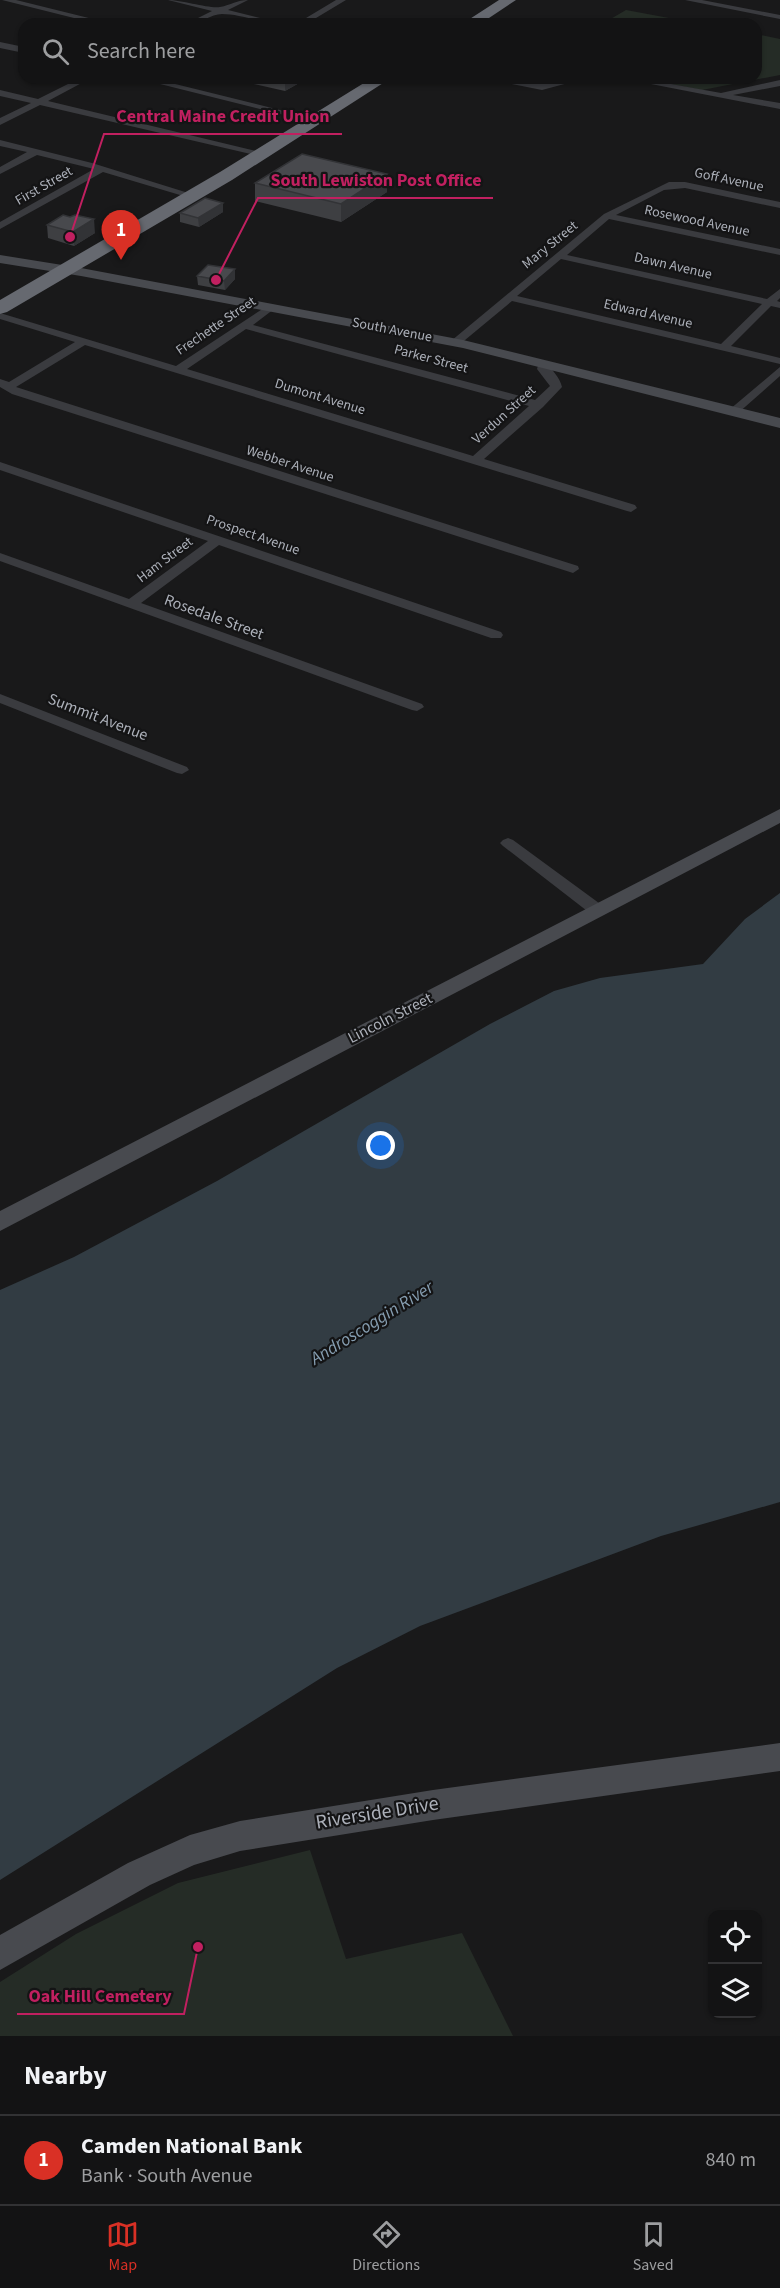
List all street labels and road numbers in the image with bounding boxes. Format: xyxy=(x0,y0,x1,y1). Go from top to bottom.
street label: First Street xyxy=(12,161,77,211)
street label: Goff Avenue xyxy=(693,163,765,197)
street label: Rosewood Avenue xyxy=(642,200,752,242)
street label: Mary Street xyxy=(518,216,582,274)
street label: Dawn Avenue xyxy=(632,247,714,285)
street label: Frechette Street xyxy=(172,292,260,360)
street label: Edward Avenue xyxy=(602,294,694,334)
street label: South Avenue xyxy=(350,312,434,348)
street label: Parker Street xyxy=(392,340,470,379)
street label: Dumont Avenue xyxy=(272,374,368,420)
street label: Verdun Street xyxy=(468,381,540,449)
street label: Webber Avenue xyxy=(244,440,336,488)
street label: Prospect Avenue xyxy=(204,510,302,560)
street label: Ham Street xyxy=(133,532,197,588)
street label: Rosedale Street xyxy=(161,589,267,645)
street label: Summit Avenue xyxy=(45,688,151,746)
street label: Lincoln Street xyxy=(344,987,437,1049)
street label: Riverside Drive xyxy=(314,1789,441,1837)

